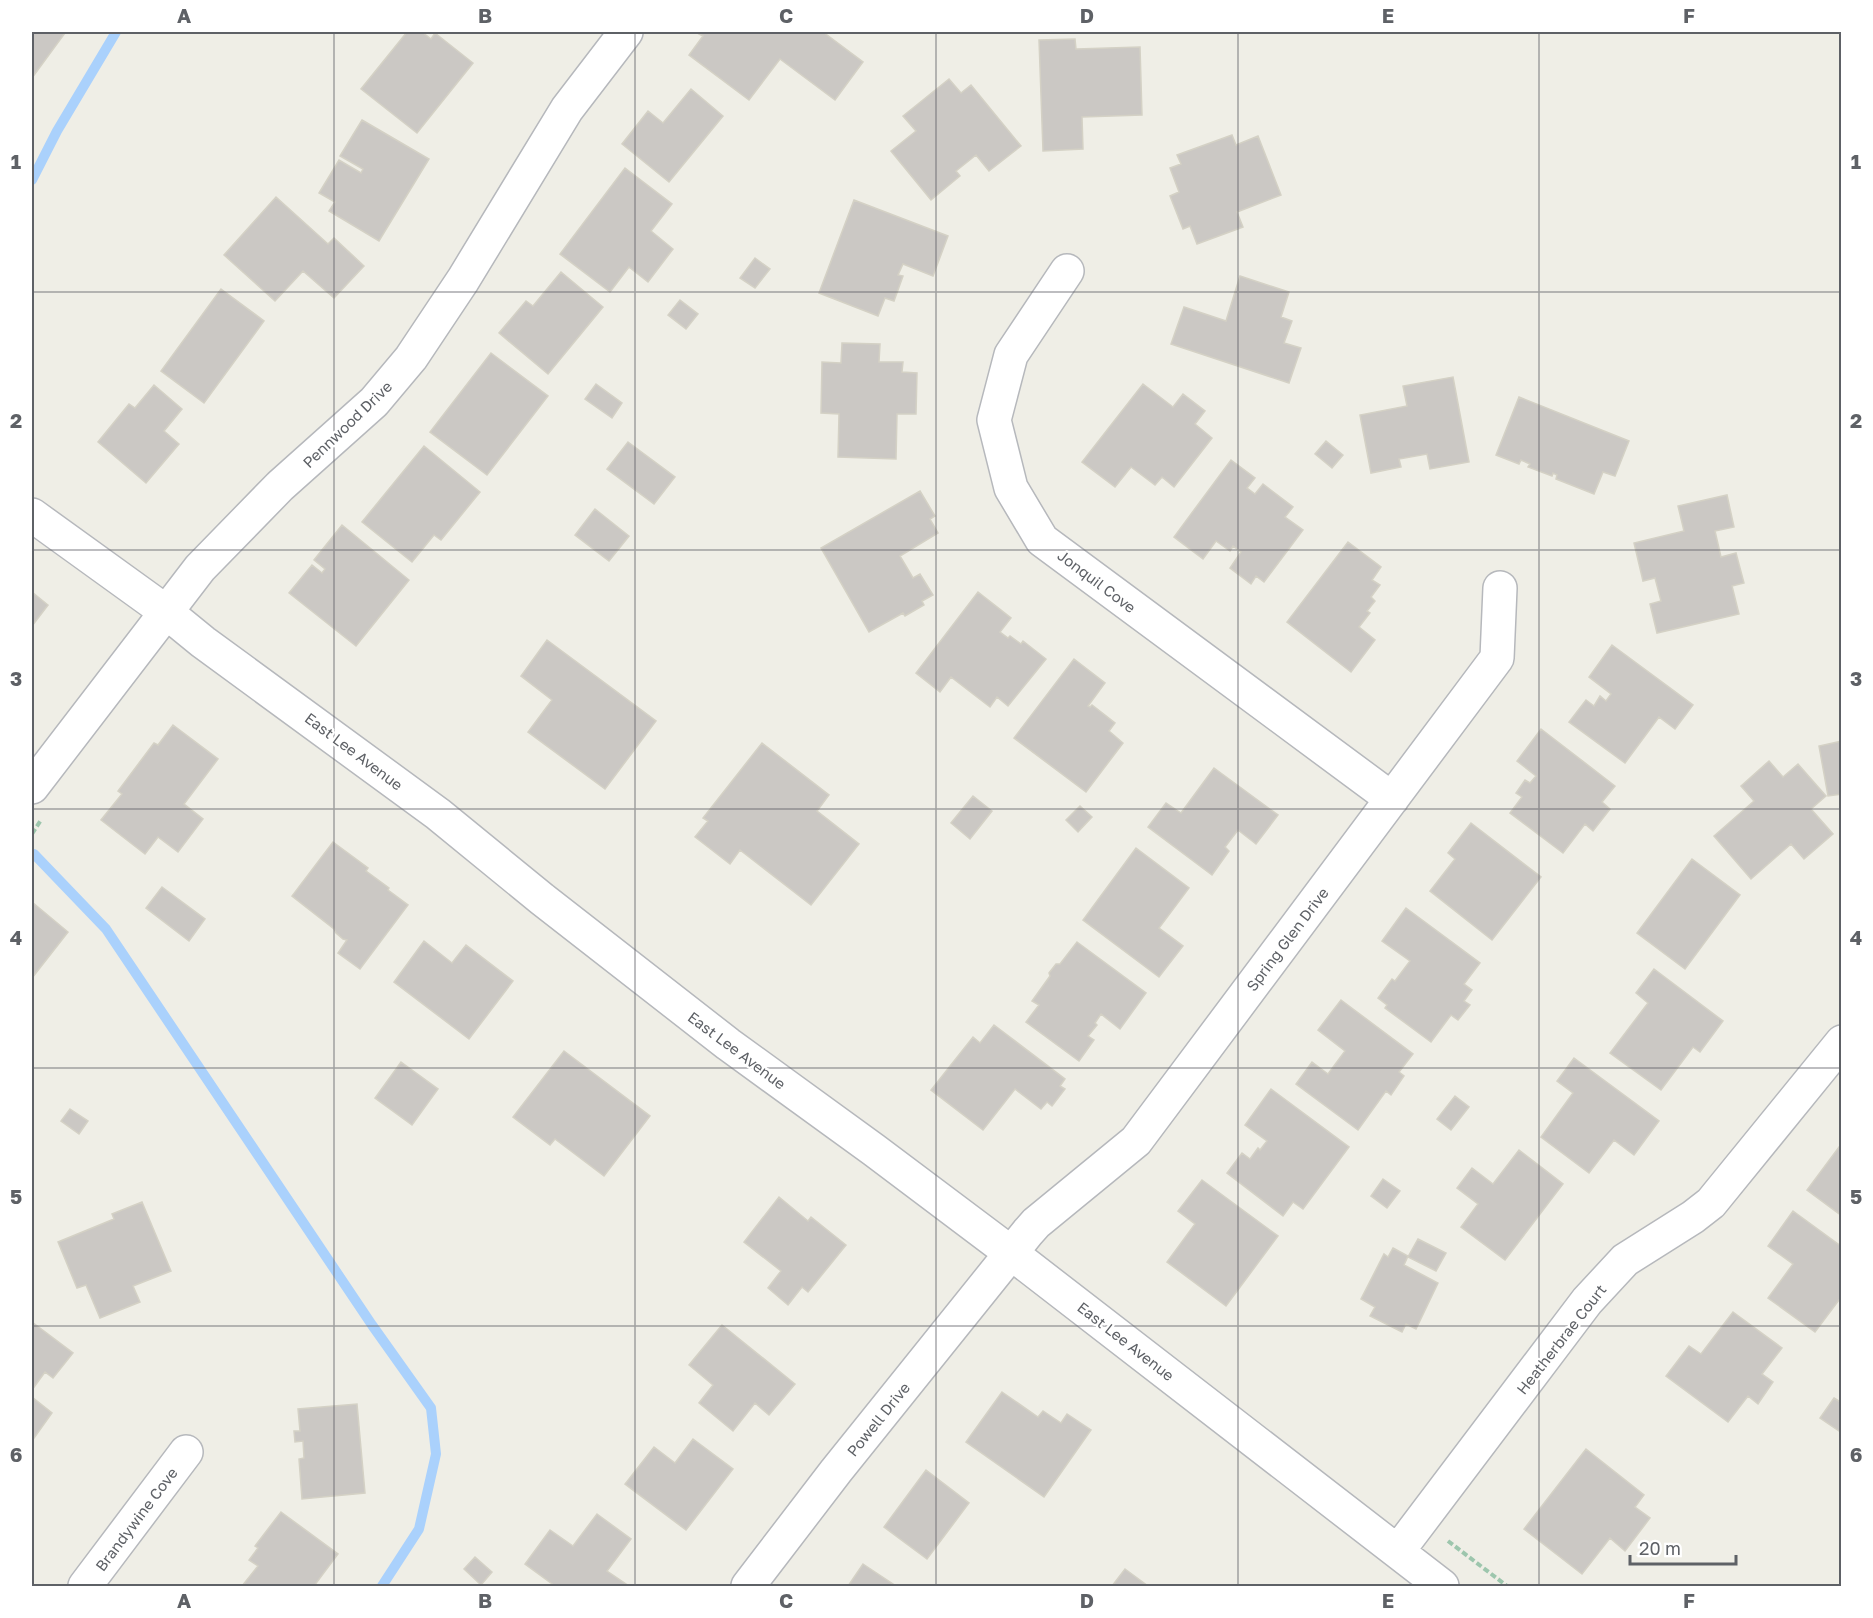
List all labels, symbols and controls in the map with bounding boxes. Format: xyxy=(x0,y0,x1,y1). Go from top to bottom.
text: A xyxy=(177,3,191,27)
text: B xyxy=(478,3,492,27)
text: C xyxy=(779,3,793,27)
text: D xyxy=(1080,3,1094,27)
text: E xyxy=(1382,3,1394,27)
text: F xyxy=(1683,3,1695,27)
text: 1 xyxy=(11,149,21,173)
text: 1 xyxy=(1851,149,1861,173)
street label: Pennwood Drive xyxy=(299,377,395,471)
text: 2 xyxy=(10,408,22,432)
text: 2 xyxy=(1850,408,1862,432)
street label: Jonquil Cove xyxy=(1054,546,1140,616)
text: 3 xyxy=(10,666,22,690)
text: 3 xyxy=(1850,666,1862,690)
street label: East Lee Avenue xyxy=(302,708,407,794)
street label: Spring Glen Drive xyxy=(1242,883,1332,994)
text: 4 xyxy=(10,925,22,949)
text: 4 xyxy=(1850,925,1862,949)
street label: East Lee Avenue xyxy=(685,1007,790,1093)
text: 5 xyxy=(10,1184,22,1208)
text: 5 xyxy=(1850,1184,1862,1208)
street label: Heatherbrae Court xyxy=(1513,1280,1609,1398)
street label: East Lee Avenue xyxy=(1074,1298,1178,1384)
street label: Powell Drive xyxy=(843,1378,913,1460)
text: 6 xyxy=(10,1442,22,1466)
text: 6 xyxy=(1850,1442,1862,1466)
street label: Brandywine Cove xyxy=(91,1463,181,1574)
scale bar xyxy=(1630,1528,1736,1566)
text: 20 m xyxy=(1639,1537,1681,1559)
text: A xyxy=(177,1588,191,1612)
text: B xyxy=(478,1588,492,1612)
text: C xyxy=(779,1588,793,1612)
text: D xyxy=(1080,1588,1094,1612)
text: E xyxy=(1382,1588,1394,1612)
text: F xyxy=(1683,1588,1695,1612)

